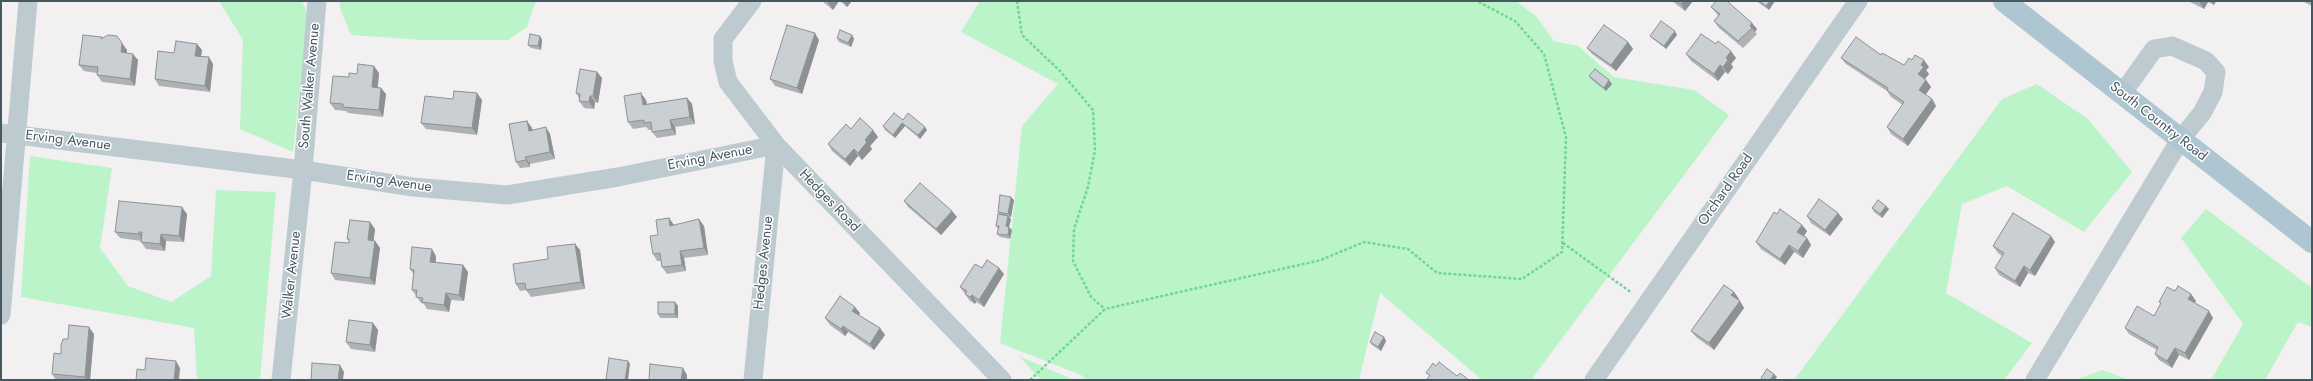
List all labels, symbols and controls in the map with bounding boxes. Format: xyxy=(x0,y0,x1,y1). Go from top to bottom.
street label: South Walker Avenue xyxy=(296,23,324,149)
street label: South Country Road xyxy=(2106,79,2210,165)
street label: Erving Avenue xyxy=(24,127,112,155)
street label: Erving Avenue xyxy=(666,142,754,174)
street label: Orchard Road xyxy=(1695,151,1757,229)
street label: Hedges Road xyxy=(795,166,863,236)
street label: Erving Avenue xyxy=(345,168,433,196)
street label: Hedges Avenue xyxy=(751,215,777,311)
street label: Walker Avenue xyxy=(279,230,305,320)

